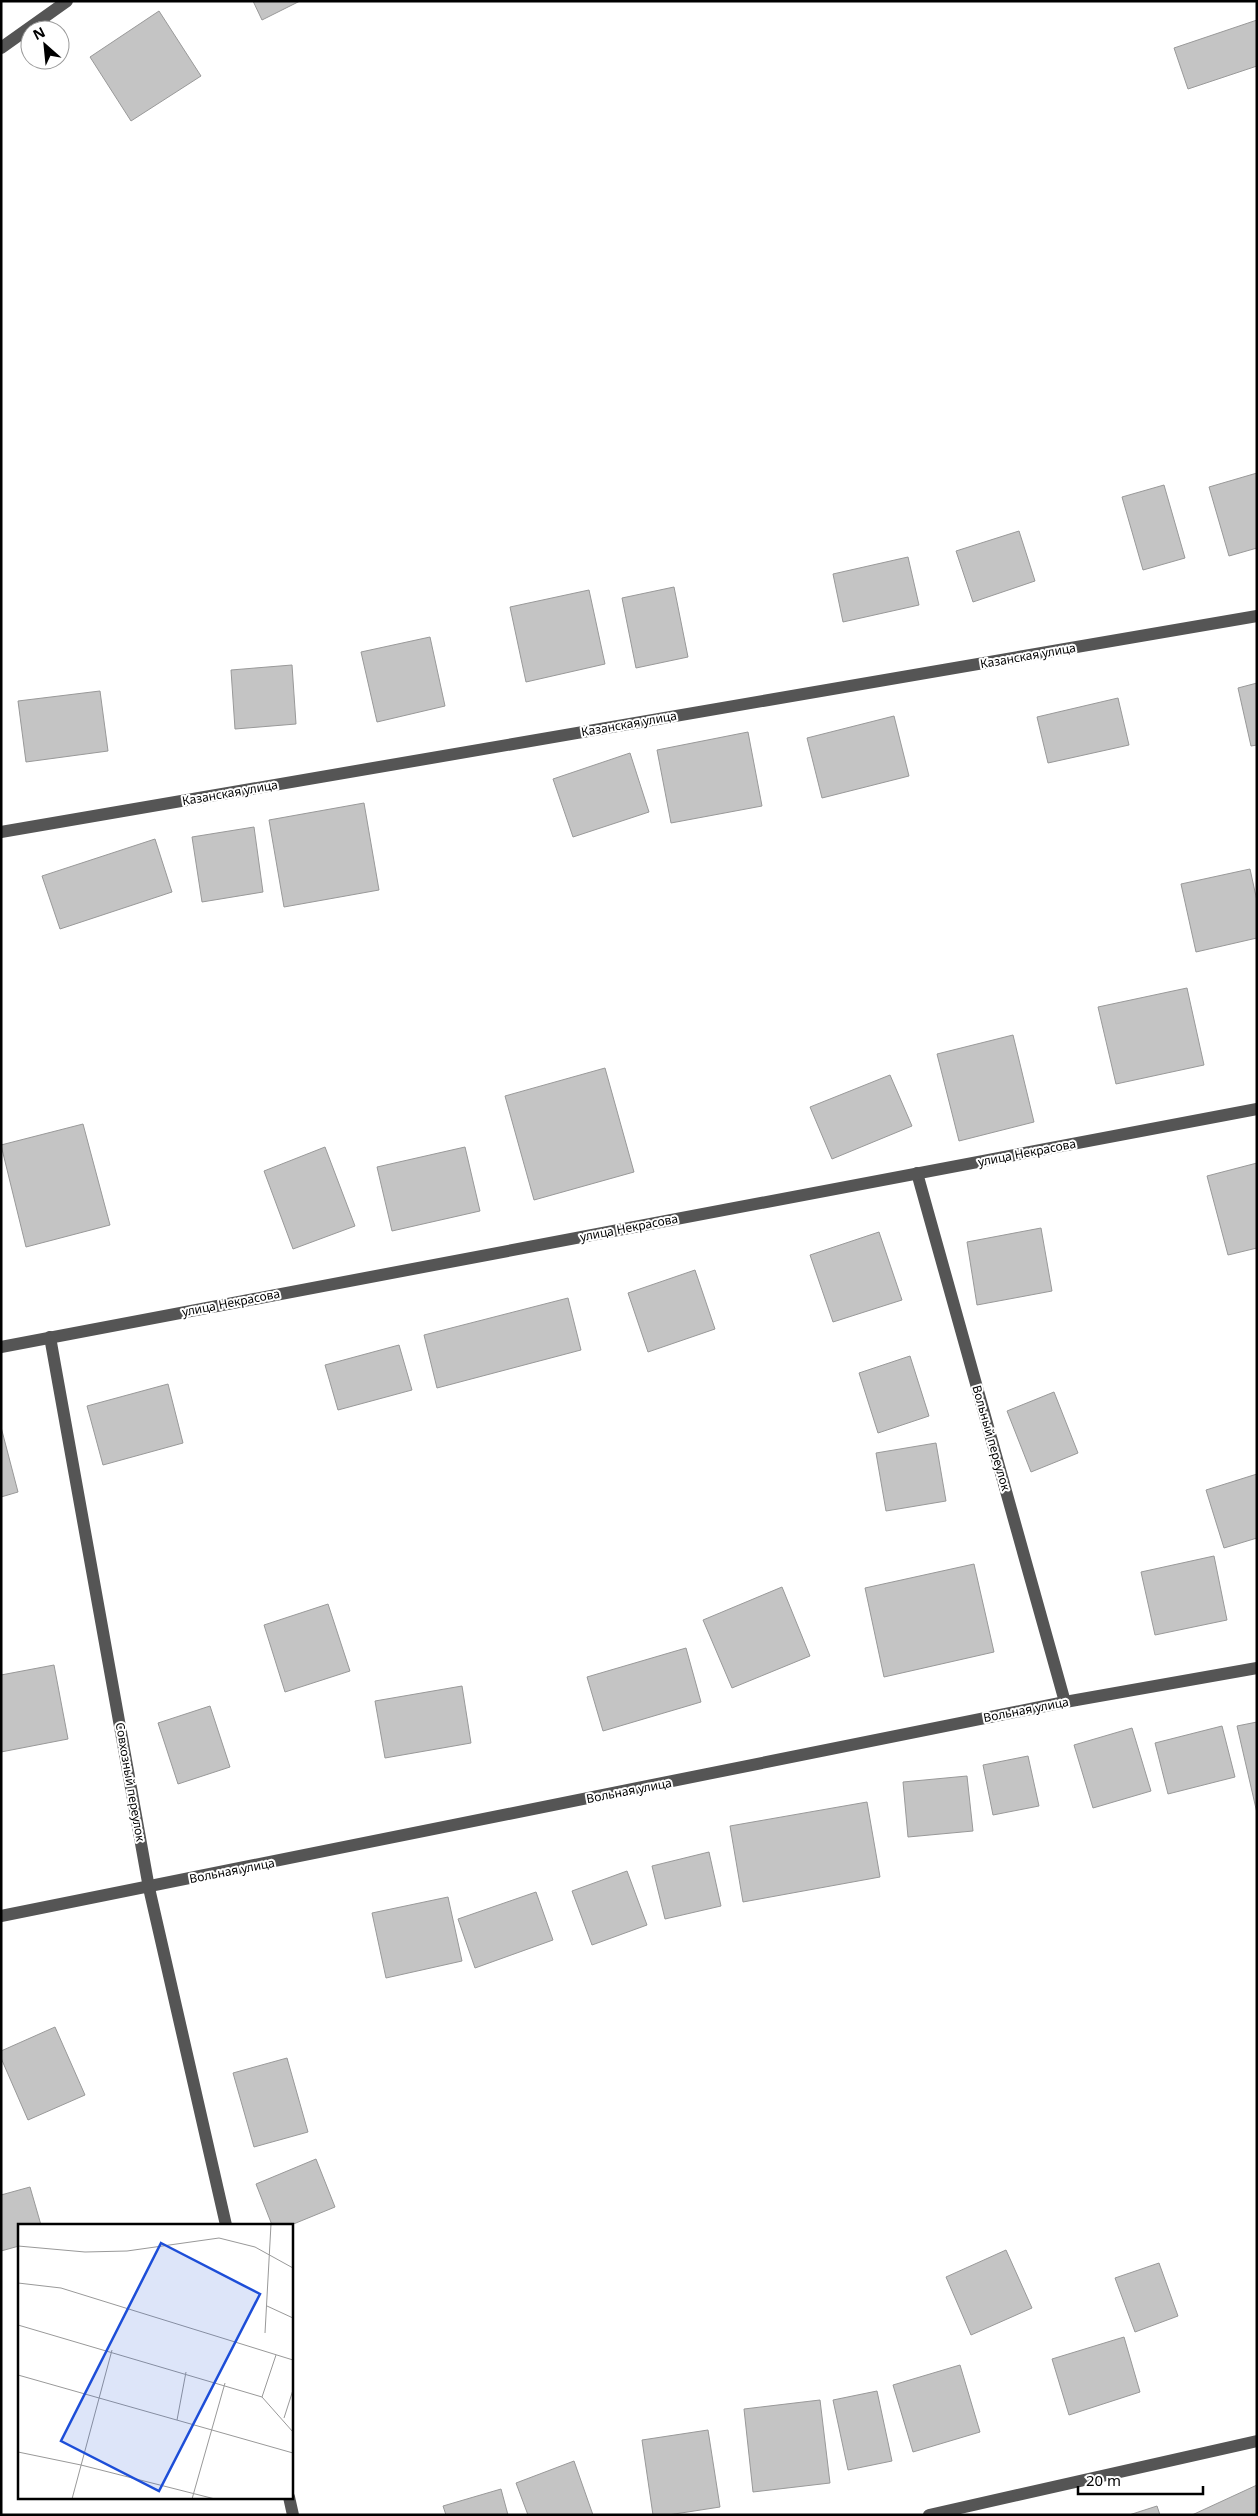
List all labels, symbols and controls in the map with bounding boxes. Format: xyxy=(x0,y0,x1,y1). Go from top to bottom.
north arrow xyxy=(20,20,70,70)
text: N xyxy=(29,22,48,44)
street label: Казанская улица xyxy=(979,639,1077,672)
street label: Казанская улица xyxy=(580,707,678,740)
street label: Казанская улица xyxy=(181,776,279,809)
street label: улица Некрасова xyxy=(977,1135,1077,1170)
street label: улица Некрасова xyxy=(579,1210,679,1245)
street label: улица Некрасова xyxy=(181,1285,281,1320)
street label: Вольный переулок xyxy=(968,1383,1015,1493)
street label: Вольная улица xyxy=(982,1693,1070,1726)
street label: Совхозный переулок xyxy=(112,1721,149,1843)
street label: Вольная улица xyxy=(585,1774,673,1807)
street label: Вольная улица xyxy=(188,1854,276,1887)
inset map xyxy=(18,2224,292,2498)
scale bar xyxy=(1078,2464,1203,2496)
text: 20 m xyxy=(1086,2470,1121,2490)

